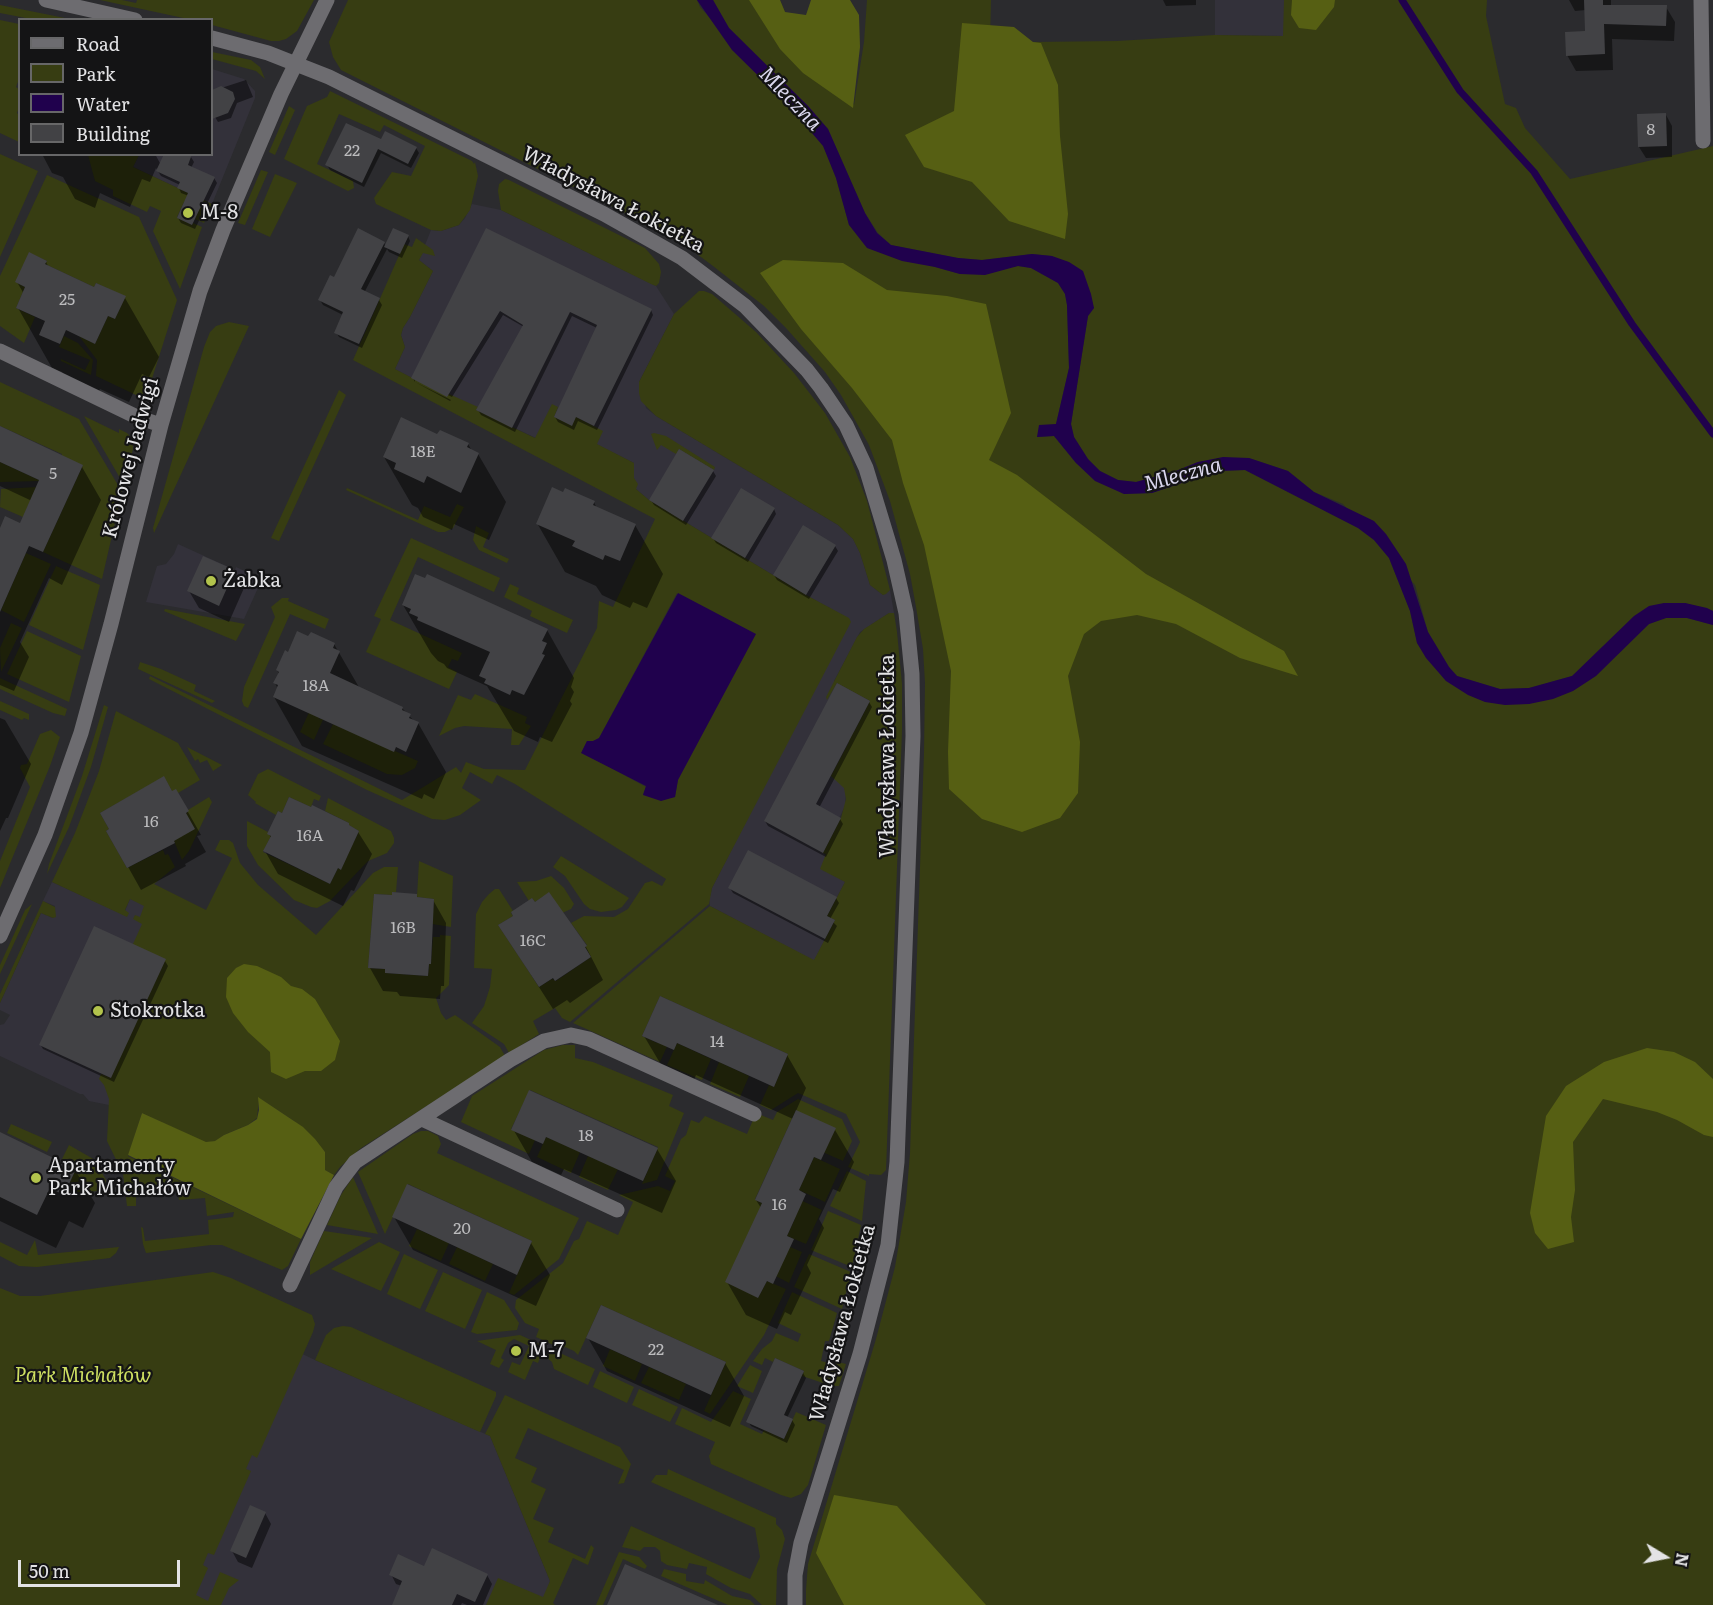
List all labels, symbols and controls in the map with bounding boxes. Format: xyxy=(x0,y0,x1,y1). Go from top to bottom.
legend xyxy=(18,18,213,156)
text: Road xyxy=(76,30,120,57)
text: Park xyxy=(76,60,115,87)
water label: Mleczna xyxy=(753,62,827,136)
text: Water xyxy=(76,90,129,117)
text: Building xyxy=(76,120,150,147)
house number: 8 xyxy=(1647,120,1655,140)
house number: 22 xyxy=(344,141,360,161)
street label: Władysława Łokietka xyxy=(518,142,708,258)
place label: M-8 xyxy=(200,201,238,225)
marker: M-8 xyxy=(181,206,195,220)
house number: 25 xyxy=(59,290,75,310)
street label: Królowej Jadwigi xyxy=(98,375,164,541)
house number: 18E xyxy=(410,442,436,462)
water label: Mleczna xyxy=(1141,453,1225,497)
house number: 5 xyxy=(49,464,57,484)
place label: Żabka xyxy=(223,569,281,593)
marker: Żabka xyxy=(204,574,218,588)
street label: Władysława Łokietka xyxy=(876,654,900,858)
house number: 18A xyxy=(302,676,330,696)
house number: 16 xyxy=(143,812,159,832)
house number: 16A xyxy=(297,826,323,846)
house number: 16B xyxy=(390,918,416,938)
house number: 16C xyxy=(520,931,546,951)
place label: Stokrotka xyxy=(110,999,205,1023)
marker: Stokrotka xyxy=(91,1004,105,1018)
house number: 14 xyxy=(710,1032,724,1052)
house number: 18 xyxy=(578,1126,594,1146)
place label: Apartamenty Park Michałów xyxy=(48,1154,191,1201)
marker: Apartamenty Park Michałów xyxy=(29,1171,43,1185)
house number: 16 xyxy=(771,1195,787,1215)
house number: 20 xyxy=(453,1219,471,1239)
street label: Władysława Łokietka xyxy=(805,1222,881,1424)
place label: M-7 xyxy=(528,1339,564,1363)
house number: 22 xyxy=(648,1340,664,1360)
marker: M-7 xyxy=(509,1344,523,1358)
park label: Park Michałów xyxy=(14,1364,152,1388)
north arrow xyxy=(1635,1527,1695,1587)
scale bar xyxy=(21,1548,183,1586)
text: N xyxy=(1670,1551,1696,1569)
text: 50 m xyxy=(29,1557,70,1584)

